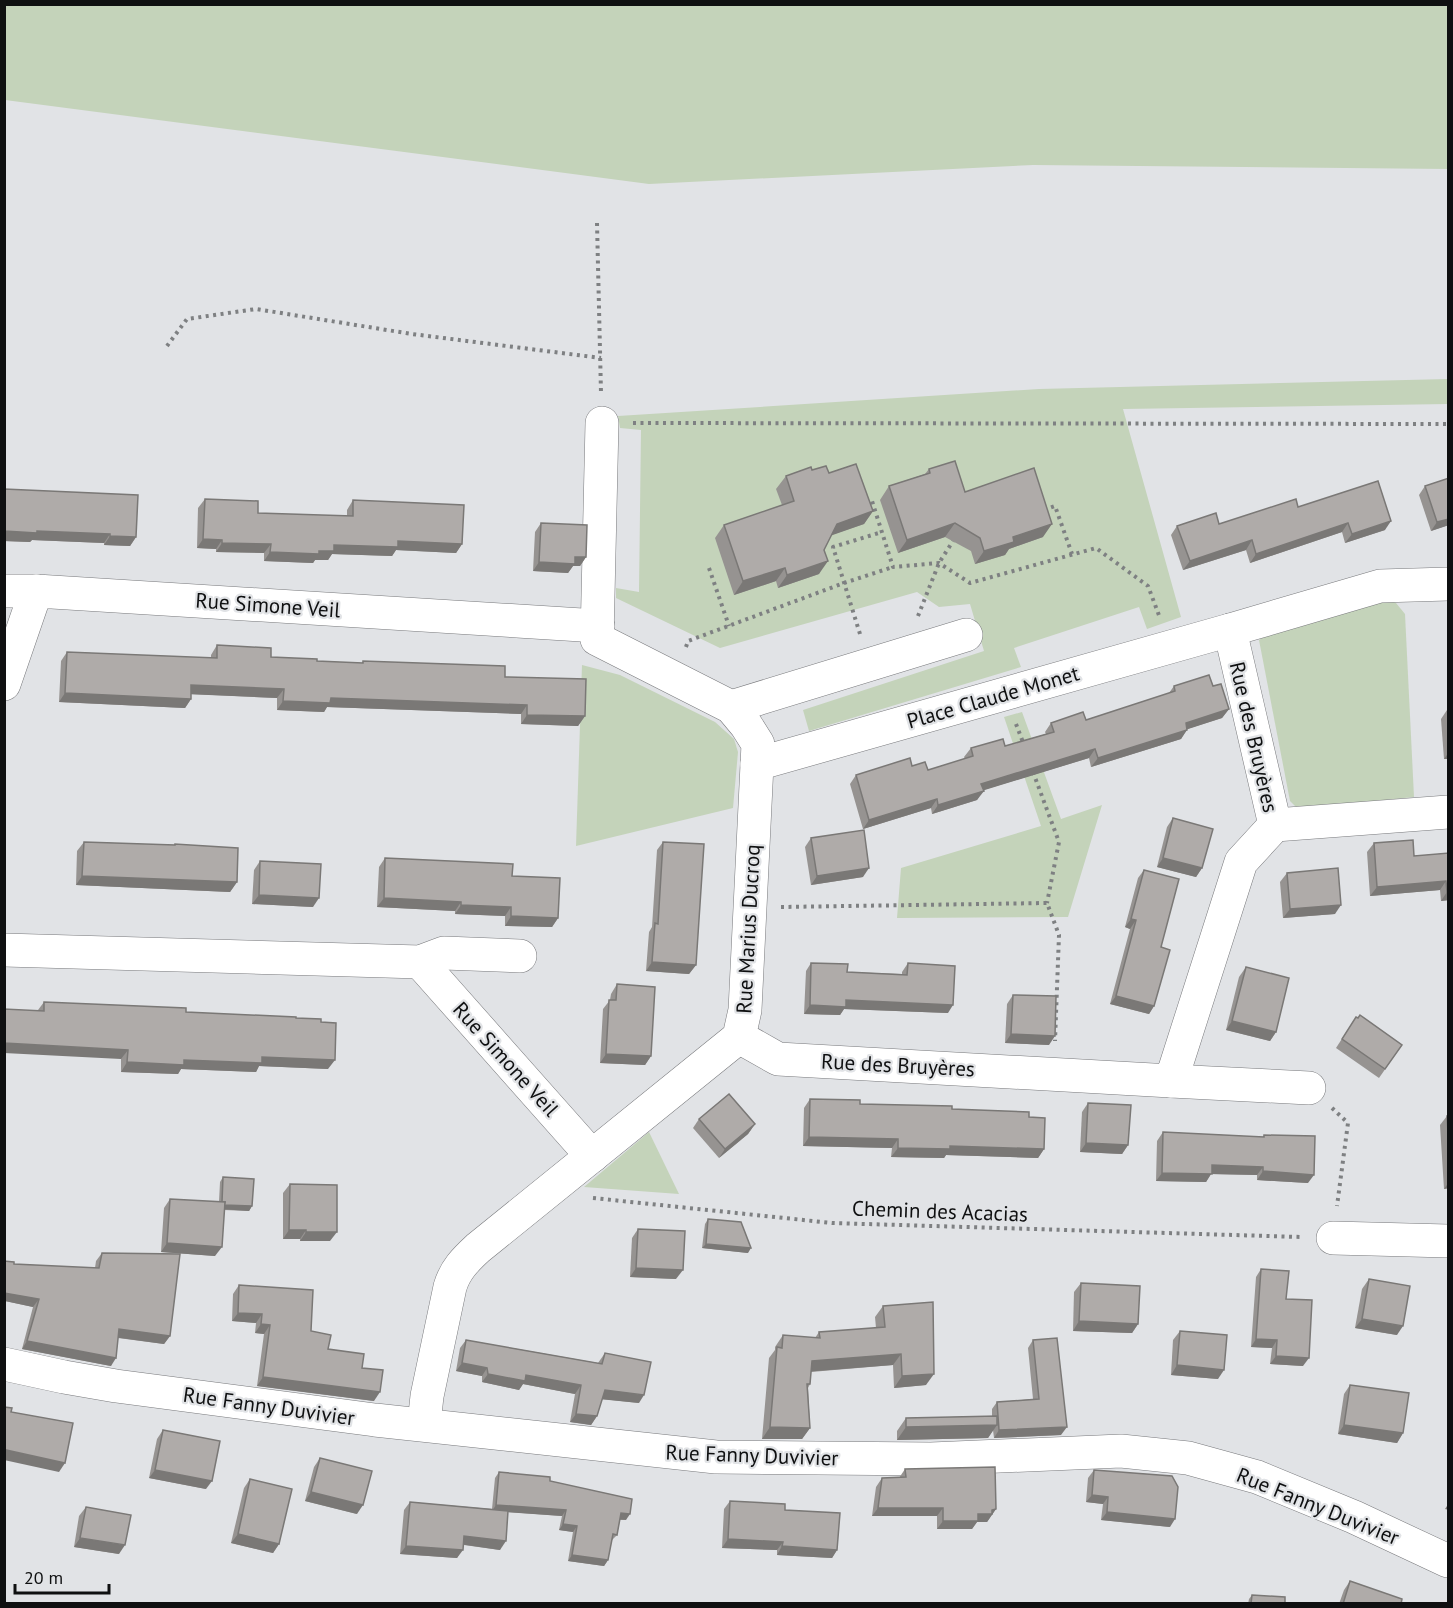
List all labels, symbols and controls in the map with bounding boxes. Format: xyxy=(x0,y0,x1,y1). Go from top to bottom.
street label: Rue Simone Veil xyxy=(195,586,341,624)
street label: Place Claude Monet xyxy=(904,659,1082,735)
street label: Rue des Bruyères xyxy=(1224,659,1284,815)
street label: Rue Marius Ducroq xyxy=(730,844,766,1014)
street label: Rue Simone Veil xyxy=(447,996,565,1122)
street label: Rue des Bruyères xyxy=(820,1047,976,1083)
street label: Chemin des Acacias xyxy=(852,1194,1028,1228)
street label: Rue Fanny Duvivier xyxy=(181,1381,357,1431)
street label: Rue Fanny Duvivier xyxy=(665,1438,839,1472)
street label: Rue Fanny Duvivier xyxy=(1233,1461,1403,1551)
scale bar xyxy=(15,1557,110,1595)
text: 20 m xyxy=(24,1566,63,1589)

